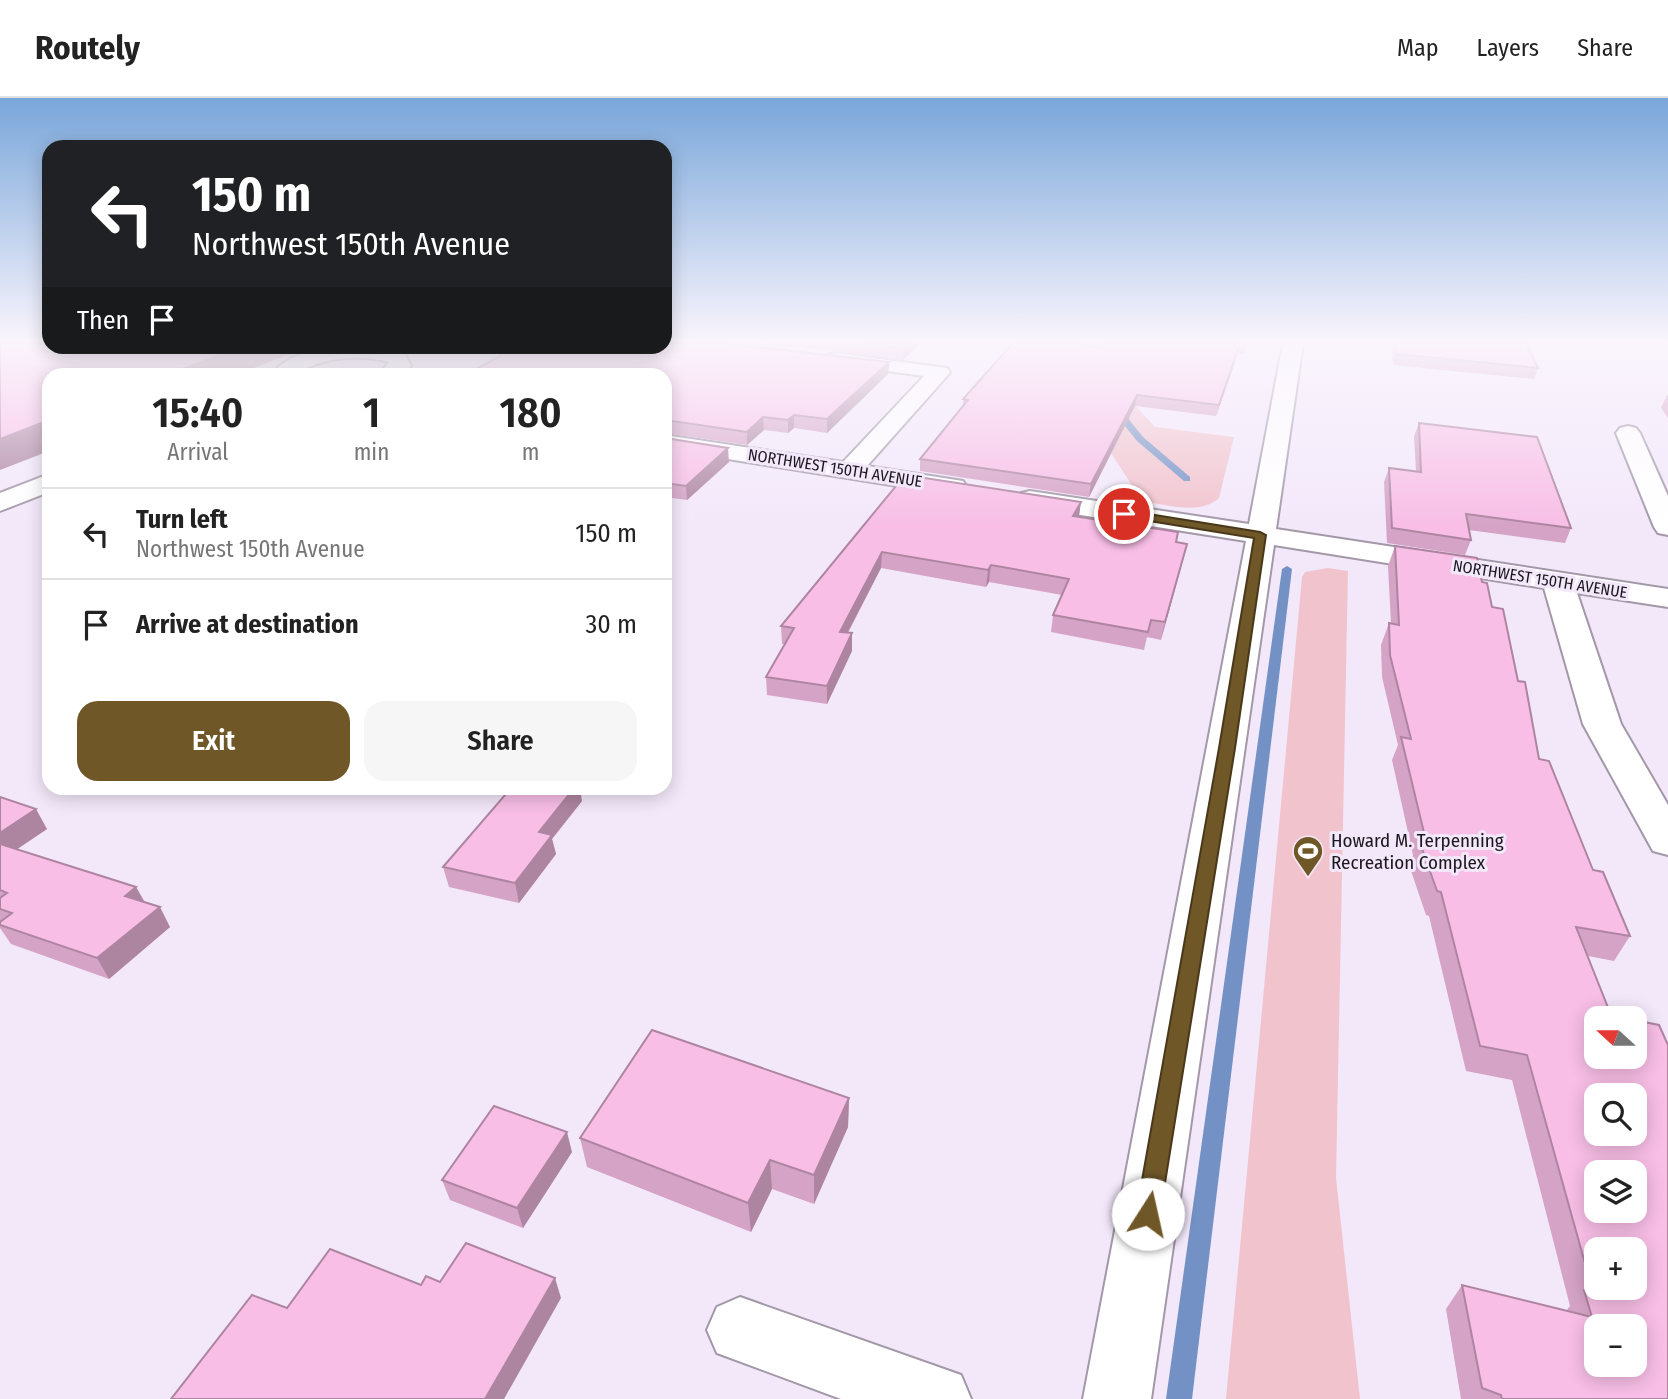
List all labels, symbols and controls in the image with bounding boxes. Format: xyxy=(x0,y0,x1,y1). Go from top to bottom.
text: Routely xyxy=(35,28,140,68)
text: Map xyxy=(1397,34,1439,62)
text: Layers xyxy=(1477,34,1539,62)
text: Share xyxy=(1577,34,1633,62)
text: 150 m xyxy=(192,165,311,224)
icon: left xyxy=(77,168,168,259)
text: Northwest 150th Avenue xyxy=(192,225,510,263)
icon: arrive xyxy=(143,301,181,339)
text: Then xyxy=(77,305,129,336)
text: 15:40 xyxy=(152,388,243,438)
text: 1 xyxy=(363,388,380,438)
text: 180 xyxy=(500,388,562,438)
text: Arrival xyxy=(167,438,228,466)
text: min xyxy=(354,438,389,466)
text: m xyxy=(522,438,539,466)
street label: NORTHWEST 150TH AVENUE xyxy=(747,445,923,491)
pin xyxy=(1094,484,1154,544)
icon: arrive xyxy=(1105,495,1143,533)
text: Turn left xyxy=(136,504,228,535)
icon: left xyxy=(77,515,115,553)
text: 150 m xyxy=(575,518,637,549)
text: Northwest 150th Avenue xyxy=(136,535,365,563)
street label: NORTHWEST 150TH AVENUE xyxy=(1452,556,1628,602)
icon: arrive xyxy=(77,606,115,644)
text: Arrive at destination xyxy=(136,609,359,640)
text: 30 m xyxy=(586,609,637,640)
button: Exit xyxy=(77,701,350,781)
button: Share xyxy=(364,701,637,781)
place label: Howard M. Terpenning Recreation Complex xyxy=(1331,829,1504,874)
sports icon: Howard M. Terpenning Recreation Complex xyxy=(1291,834,1325,878)
north arrow xyxy=(1584,1006,1647,1069)
map controls xyxy=(1584,1006,1647,1377)
button: search xyxy=(1584,1083,1647,1146)
button: layers xyxy=(1584,1160,1647,1223)
position arrow xyxy=(1111,1177,1185,1251)
button: + xyxy=(1584,1237,1647,1300)
button: − xyxy=(1584,1314,1647,1377)

